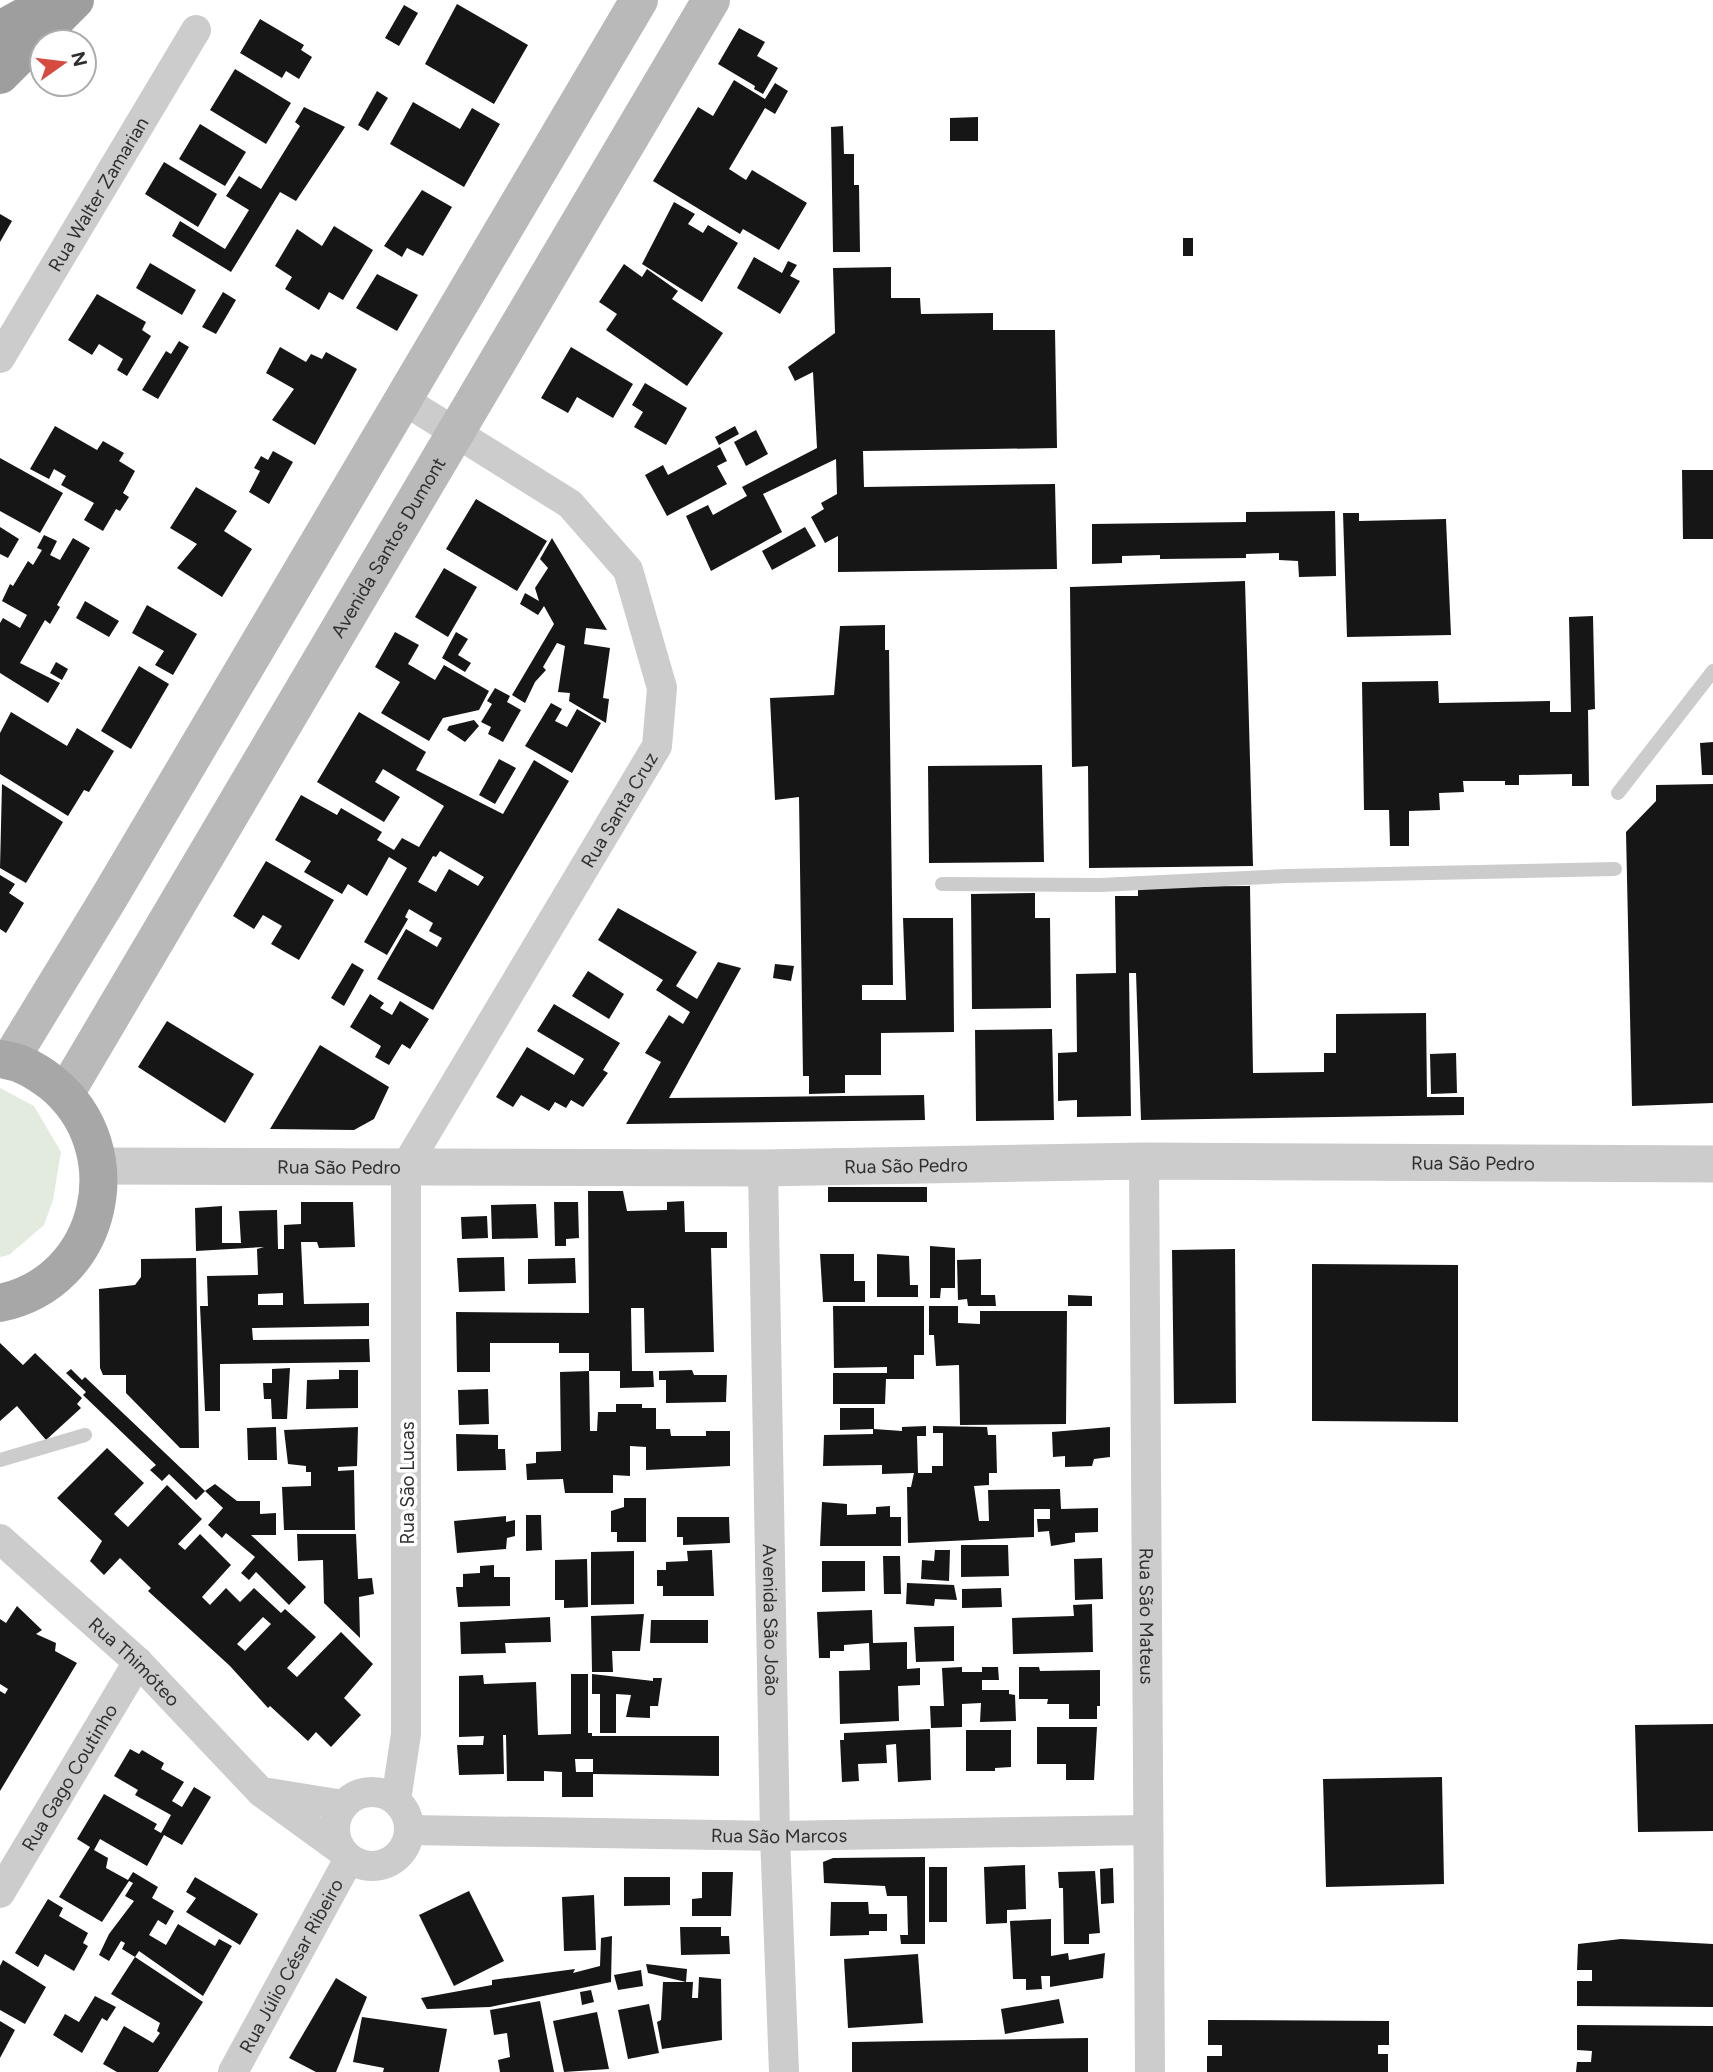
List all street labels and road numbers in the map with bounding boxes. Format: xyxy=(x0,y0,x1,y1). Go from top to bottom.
street label: Rua Walter Zamarian xyxy=(43,113,153,276)
street label: Avenida Santos Dumont xyxy=(326,453,451,642)
street label: Rua Santa Cruz xyxy=(576,748,663,872)
street label: Rua São Pedro xyxy=(1411,1151,1535,1175)
street label: Rua São Pedro xyxy=(844,1153,968,1179)
street label: Rua São Pedro xyxy=(277,1156,401,1179)
street label: Rua São Lucas xyxy=(396,1421,419,1545)
street label: Avenida São João xyxy=(758,1544,783,1696)
street label: Rua São Mateus xyxy=(1135,1548,1158,1685)
street label: Rua Thimóteo xyxy=(84,1613,185,1711)
street label: Rua Gago Coutinho xyxy=(17,1700,122,1855)
street label: Rua São Marcos xyxy=(711,1824,847,1848)
street label: Rua Júlio César Ribeiro xyxy=(235,1875,348,2057)

